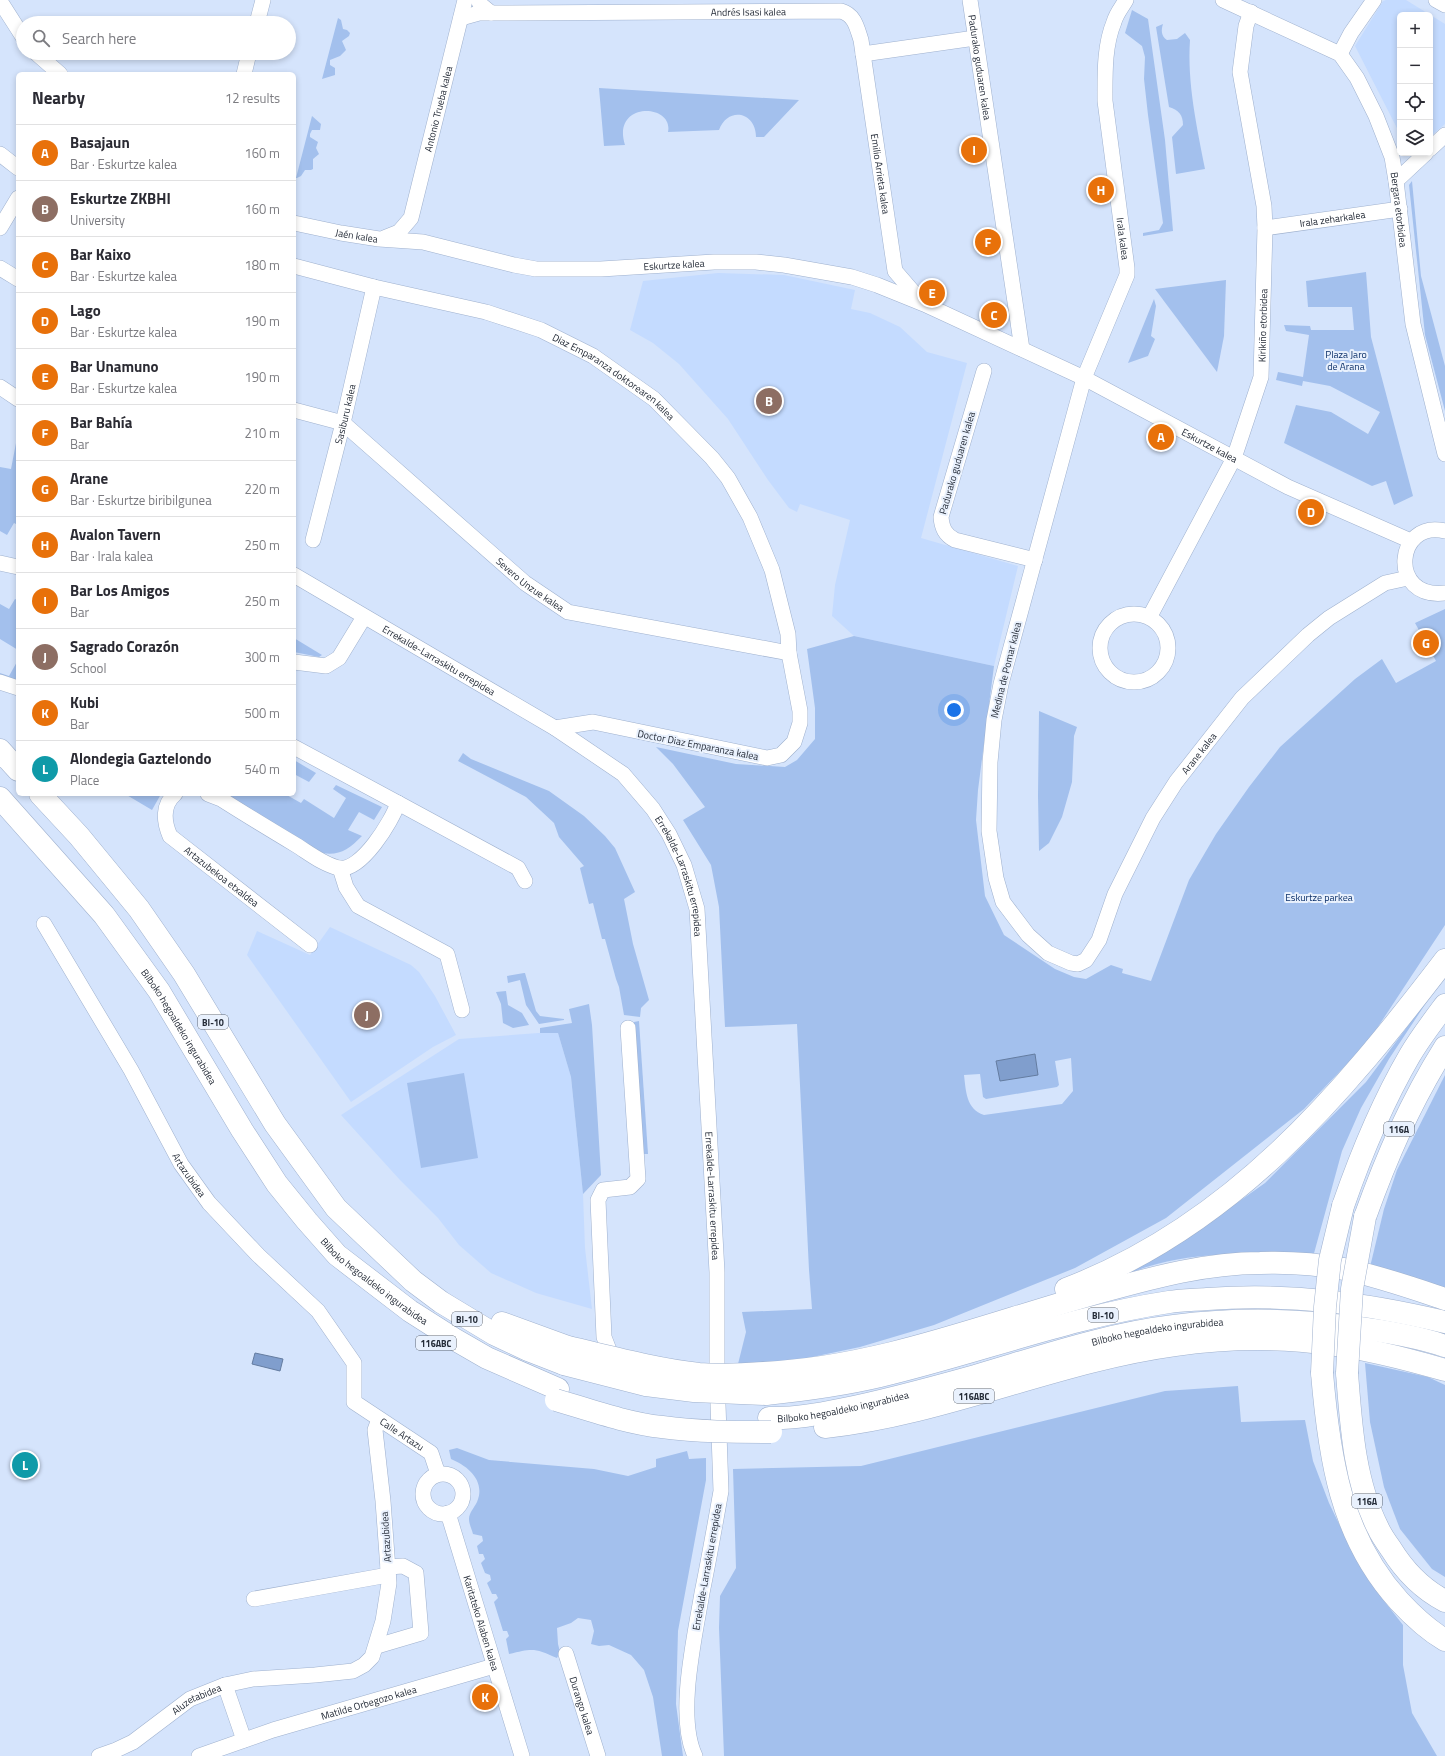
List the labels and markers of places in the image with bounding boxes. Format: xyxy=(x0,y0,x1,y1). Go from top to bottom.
pin: I xyxy=(961,135,987,165)
pin: H xyxy=(1088,175,1114,205)
pin: F xyxy=(975,227,1001,257)
pin: E xyxy=(919,278,945,308)
pin: C xyxy=(981,300,1007,330)
pin: B xyxy=(756,386,782,416)
pin: A xyxy=(1148,422,1174,452)
pin: D xyxy=(1298,497,1324,527)
pin: G xyxy=(1413,628,1439,658)
pin: J xyxy=(354,1000,380,1030)
pin: L xyxy=(12,1450,38,1480)
pin: K xyxy=(472,1682,498,1712)

